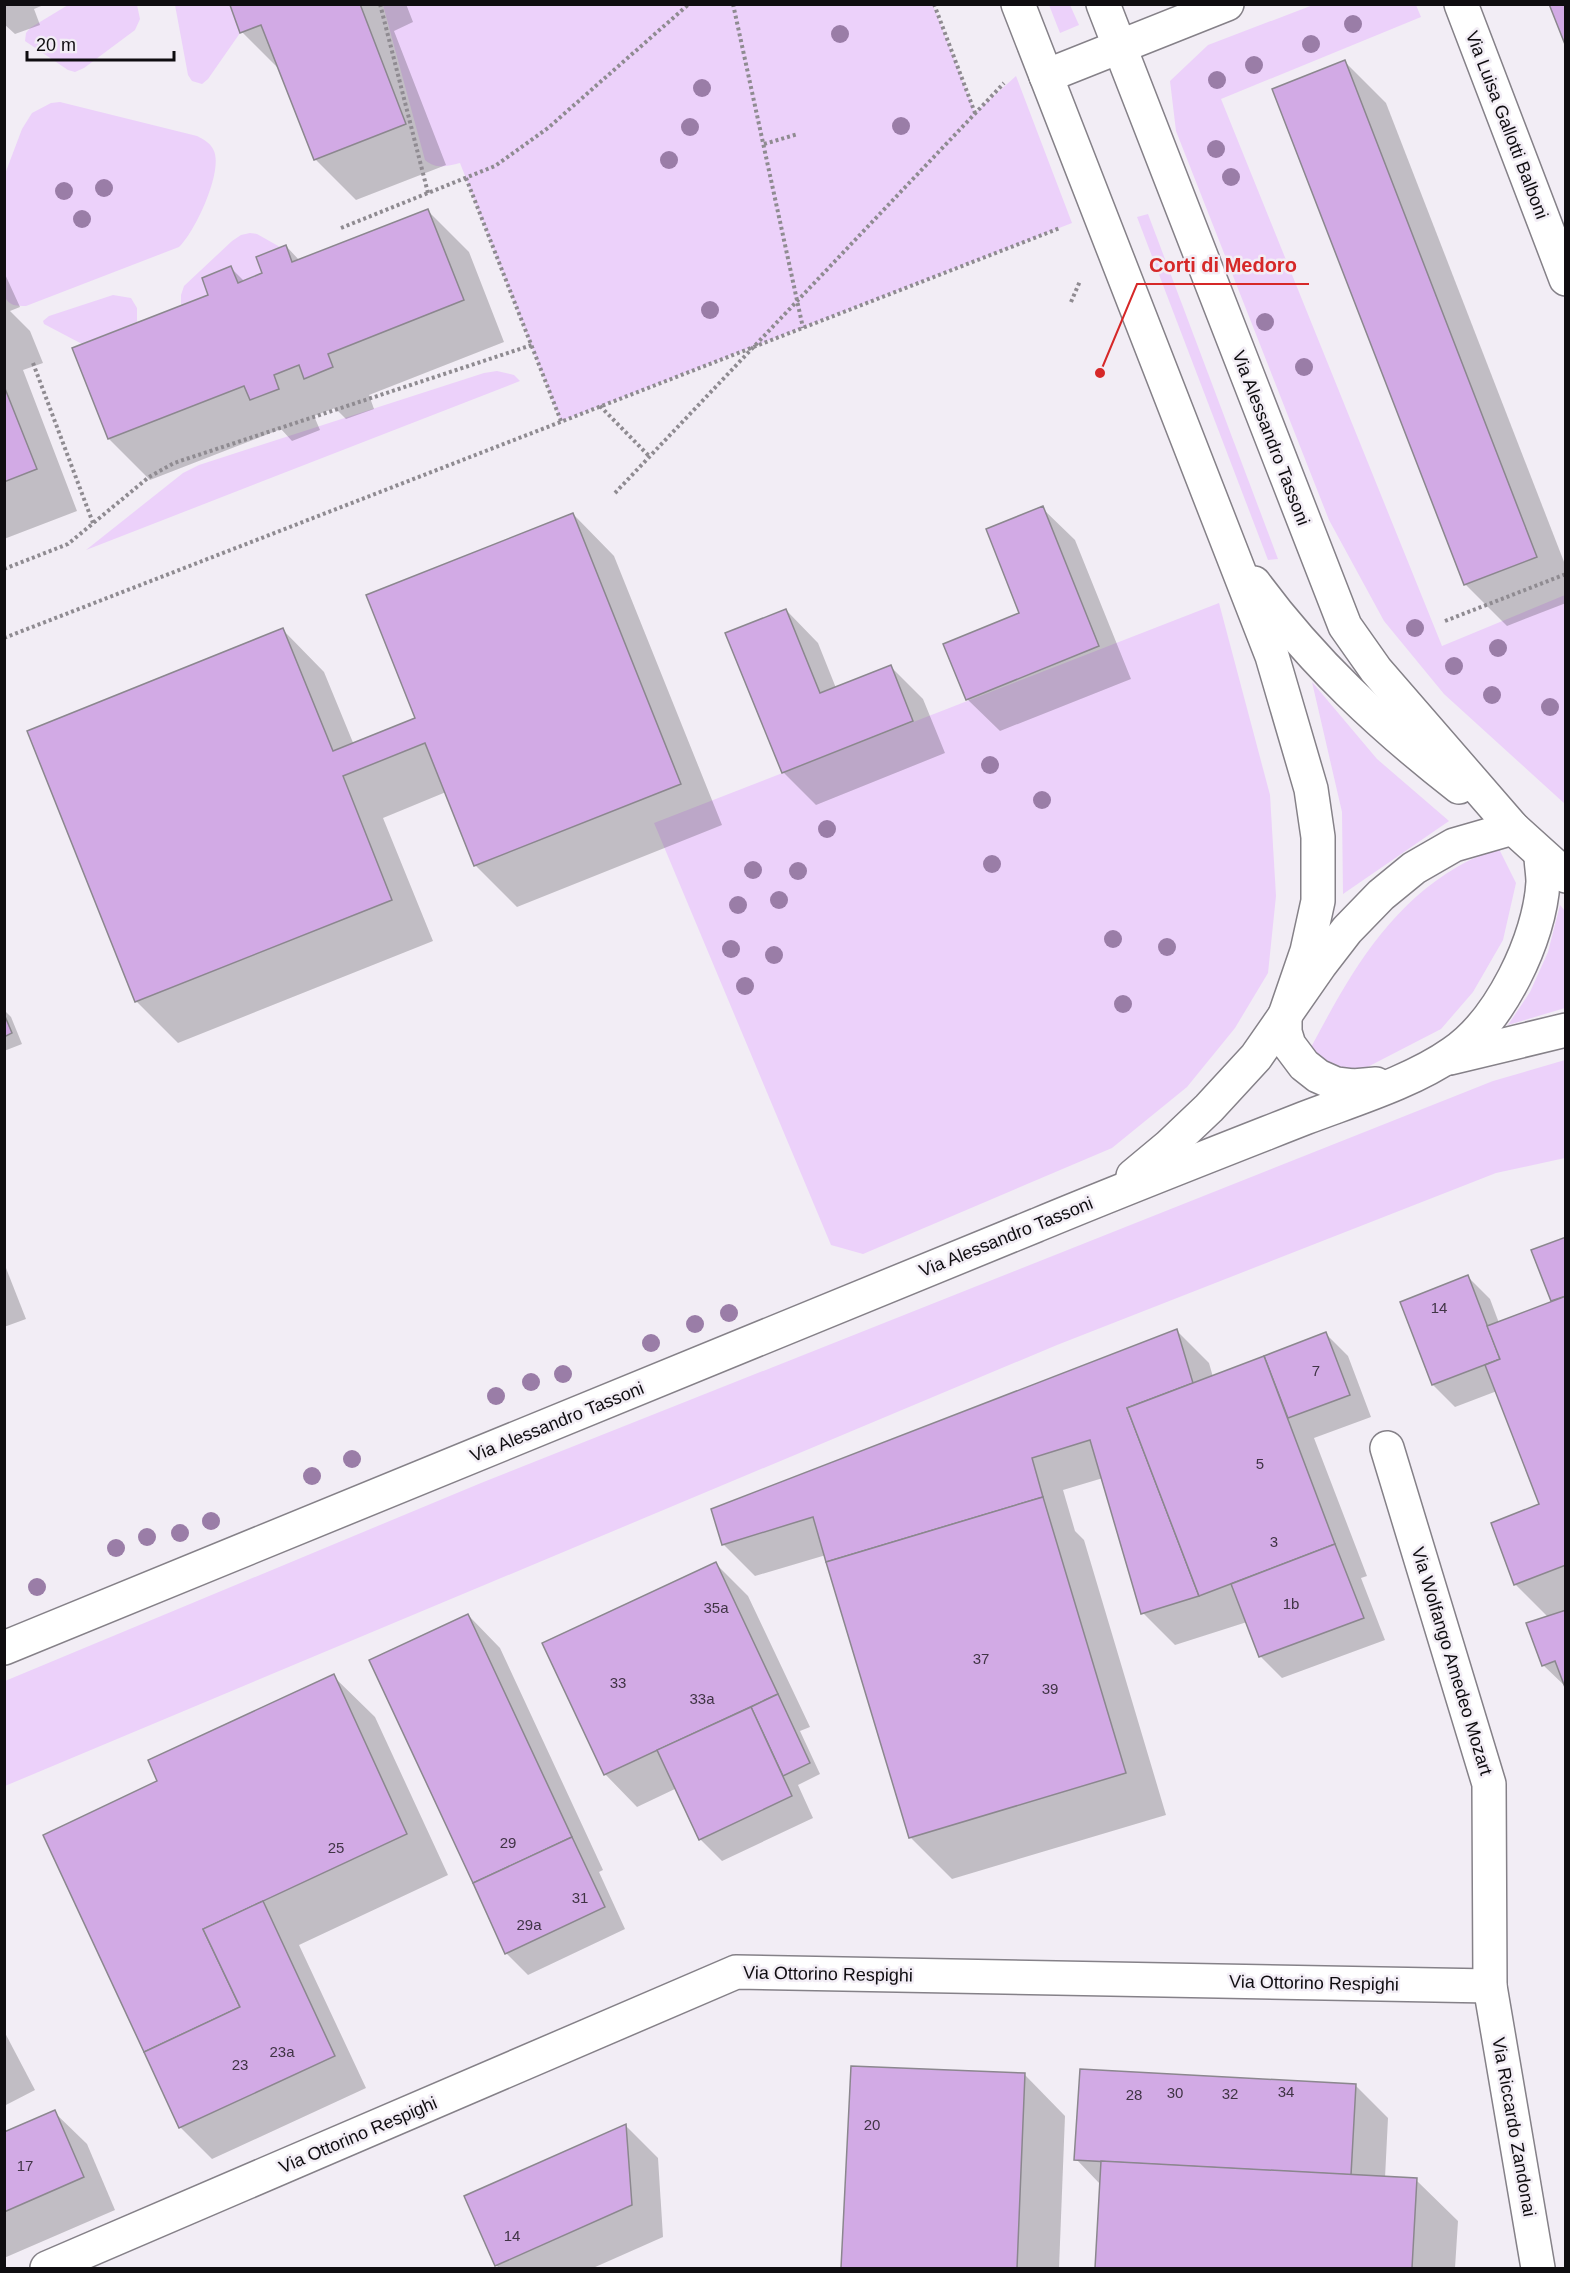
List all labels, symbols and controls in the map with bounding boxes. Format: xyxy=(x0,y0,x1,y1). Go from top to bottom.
scale bar xyxy=(27,24,174,62)
street label: Via Luisa Gallotti Balboni xyxy=(1462,28,1552,222)
text: 20 m xyxy=(36,35,76,55)
callout: Corti di Medoro xyxy=(1137,246,1309,284)
text: Corti di Medoro xyxy=(1149,254,1297,276)
street label: Via Alessandro Tassoni xyxy=(1228,348,1314,528)
street label: Via Alessandro Tassoni xyxy=(916,1193,1096,1281)
house number: 14 xyxy=(1431,1299,1447,1316)
house number: 7 xyxy=(1312,1362,1320,1379)
street label: Via Alessandro Tassoni xyxy=(467,1378,647,1466)
house number: 5 xyxy=(1256,1455,1264,1472)
house number: 3 xyxy=(1270,1533,1278,1550)
street label: Via Wolfango Amedeo Mozart xyxy=(1408,1545,1496,1777)
house number: 1b xyxy=(1283,1595,1299,1612)
house number: 35a xyxy=(703,1599,729,1616)
house number: 37 xyxy=(973,1650,989,1667)
house number: 33 xyxy=(610,1674,626,1691)
house number: 39 xyxy=(1042,1680,1058,1697)
house number: 33a xyxy=(689,1690,715,1707)
house number: 29 xyxy=(500,1834,516,1851)
house number: 25 xyxy=(328,1839,344,1856)
house number: 31 xyxy=(572,1889,588,1906)
house number: 29a xyxy=(516,1916,542,1933)
street label: Via Ottorino Respighi xyxy=(743,1963,913,1985)
street label: Via Ottorino Respighi xyxy=(1229,1972,1399,1994)
street label: Via Riccardo Zandonai xyxy=(1488,2036,1540,2218)
house number: 23a xyxy=(269,2043,295,2060)
house number: 23 xyxy=(232,2056,248,2073)
house number: 34 xyxy=(1278,2083,1294,2100)
house number: 30 xyxy=(1167,2084,1183,2101)
house number: 32 xyxy=(1222,2085,1238,2102)
house number: 28 xyxy=(1126,2086,1142,2103)
street label: Via Ottorino Respighi xyxy=(276,2093,440,2177)
house number: 20 xyxy=(864,2116,880,2133)
house number: 17 xyxy=(17,2157,33,2174)
house number: 14 xyxy=(504,2227,520,2244)

